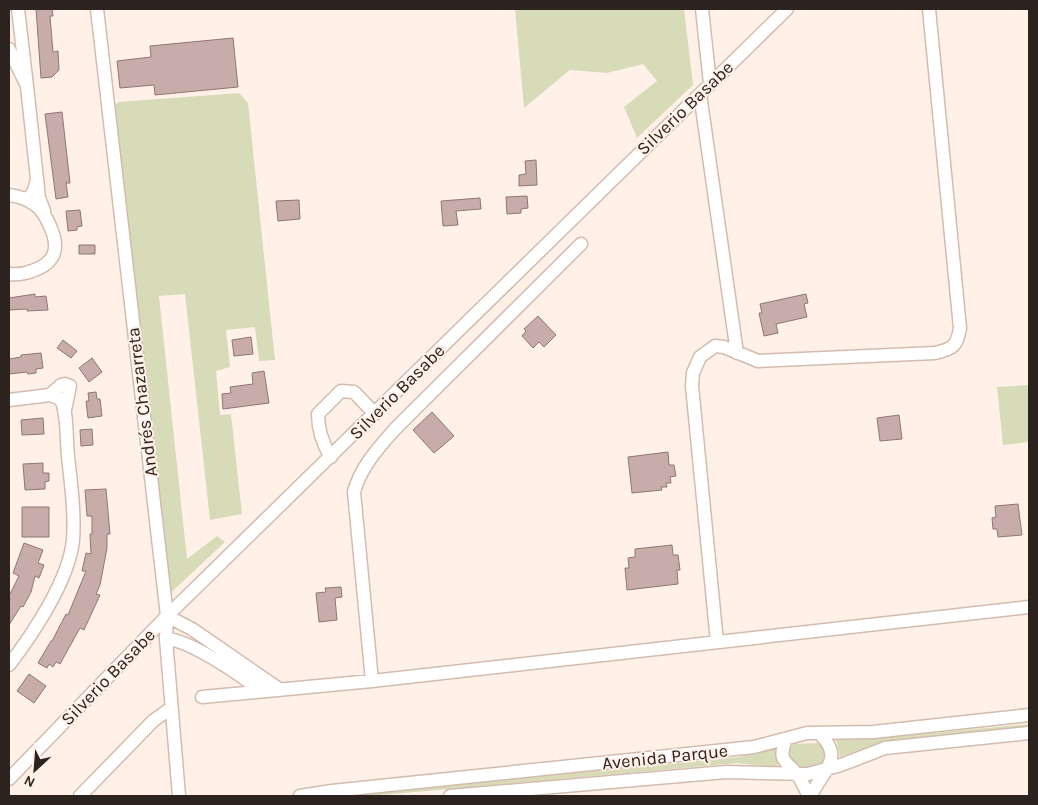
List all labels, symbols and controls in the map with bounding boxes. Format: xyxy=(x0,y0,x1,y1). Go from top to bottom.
street label: Silverio Basabe xyxy=(632,56,738,160)
street label: Andrés Chazarreta xyxy=(122,326,162,478)
street label: Silverio Basabe xyxy=(345,340,449,444)
street label: Silverio Basabe xyxy=(56,624,160,730)
street label: Avenida Parque xyxy=(601,739,729,775)
north arrow xyxy=(10,745,60,795)
text: N xyxy=(21,771,38,791)

